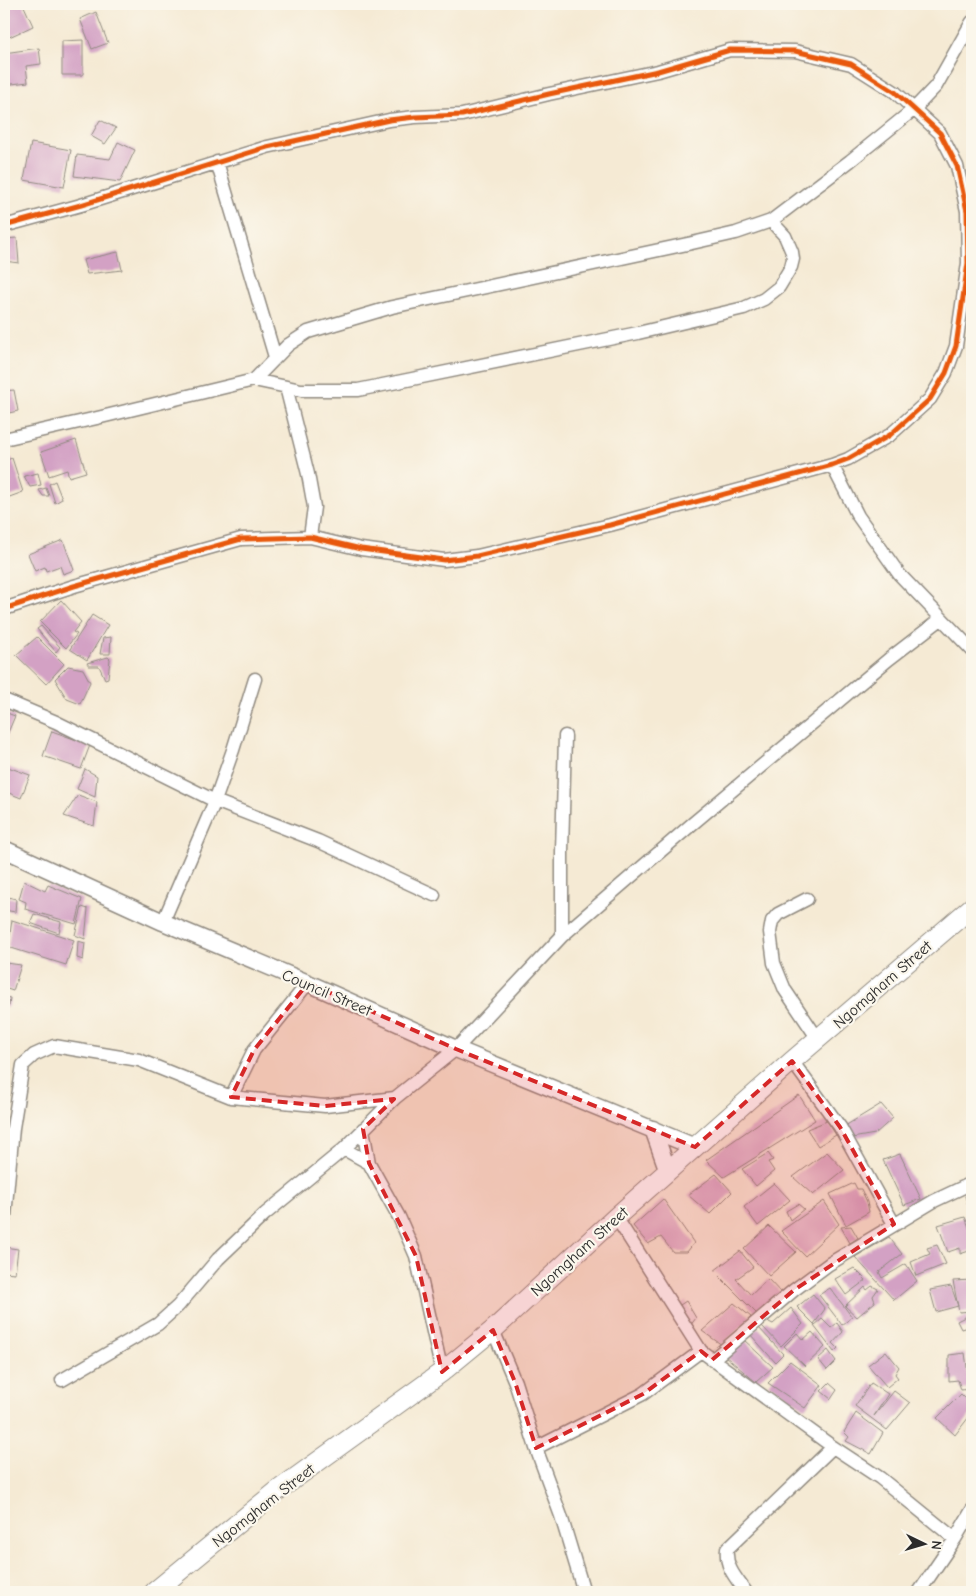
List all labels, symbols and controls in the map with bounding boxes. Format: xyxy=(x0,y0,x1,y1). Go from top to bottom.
street label: Ngomgham Street xyxy=(830,937,936,1032)
street label: Council Street xyxy=(279,966,374,1020)
street label: Ngomgham Street xyxy=(527,1203,632,1300)
street label: Ngomgham Street xyxy=(209,1460,319,1551)
north arrow xyxy=(898,1518,948,1568)
text: N xyxy=(928,1540,945,1550)

